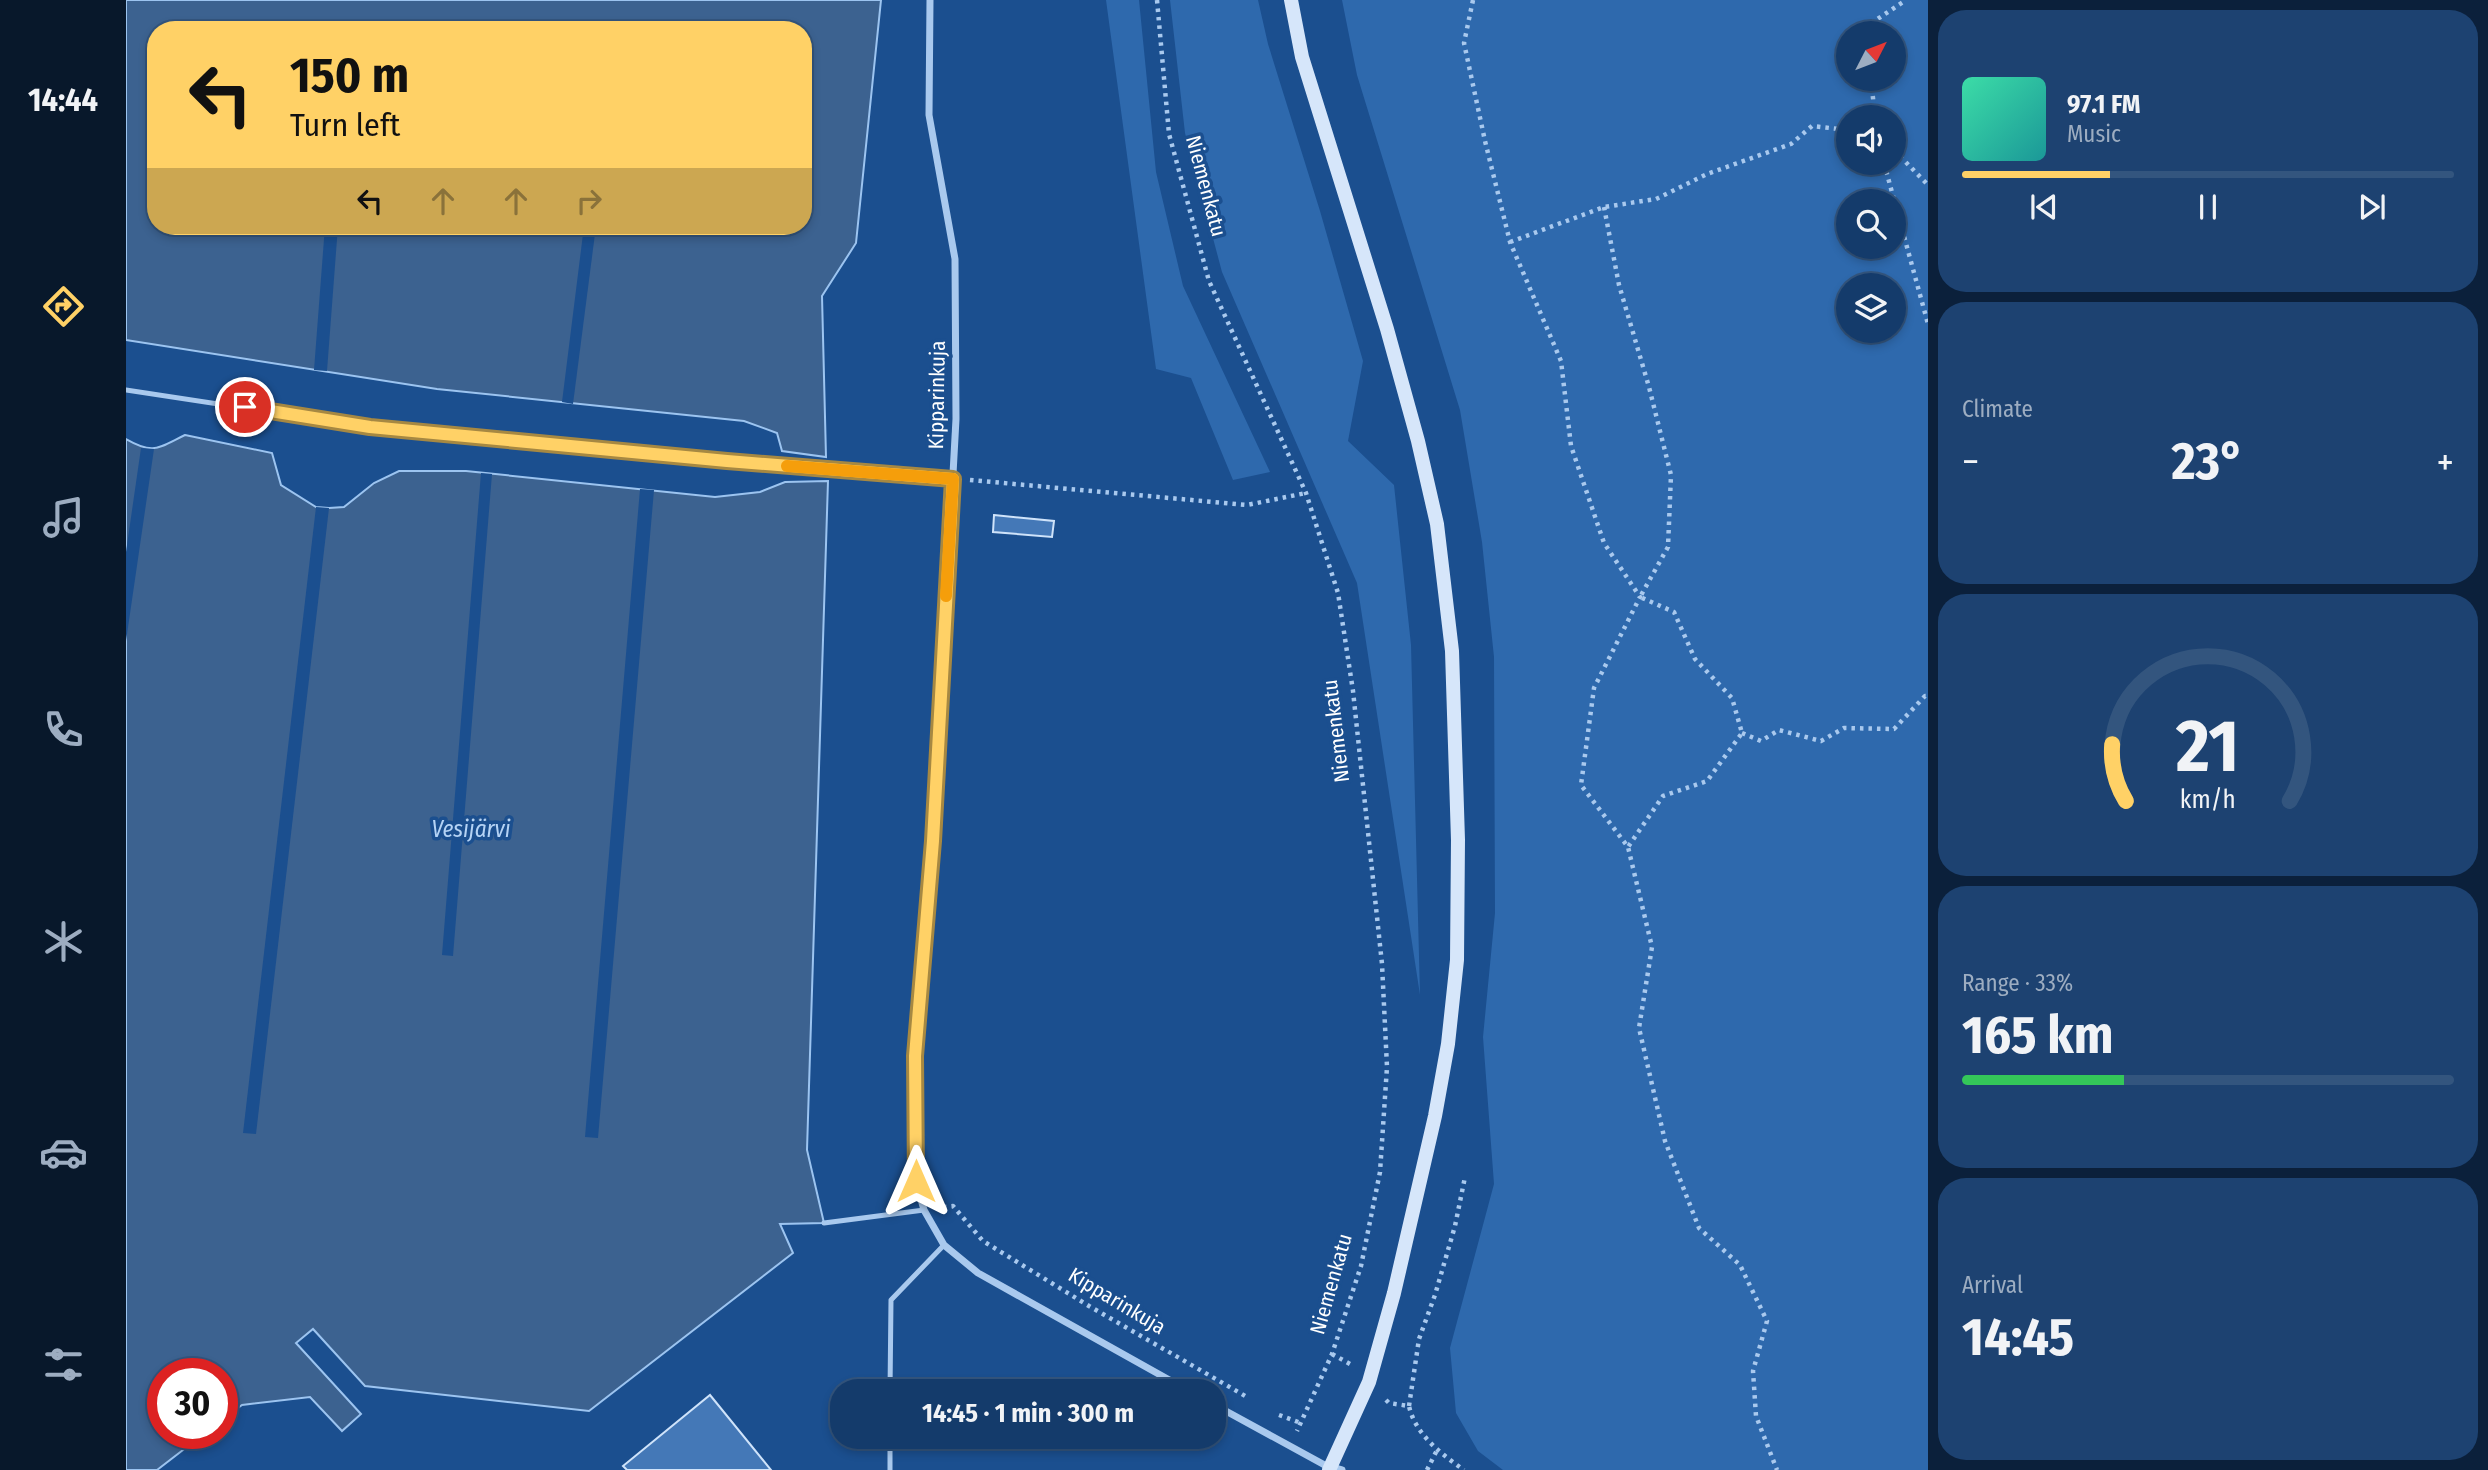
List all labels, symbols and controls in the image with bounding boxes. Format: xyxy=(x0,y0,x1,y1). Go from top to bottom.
north arrow xyxy=(1836,21,1906,91)
map controls xyxy=(1836,21,1906,343)
text: 150 m xyxy=(290,46,409,105)
icon: left xyxy=(175,49,266,140)
text: 14:44 xyxy=(28,81,98,119)
text: 97.1 FM xyxy=(2067,89,2141,120)
button: sound xyxy=(1836,105,1906,175)
text: Turn left xyxy=(290,106,400,144)
text: Music xyxy=(2067,120,2121,148)
street label: Niemenkatu xyxy=(1180,133,1232,239)
icon: left xyxy=(351,182,389,220)
icon: ahead xyxy=(424,182,462,220)
icon: ahead xyxy=(497,182,535,220)
icon: right xyxy=(570,182,608,220)
icon: previous xyxy=(2025,188,2063,226)
icon: pause xyxy=(2189,188,2227,226)
icon: next xyxy=(2353,188,2391,226)
button: search xyxy=(1836,189,1906,259)
button: layers xyxy=(1836,273,1906,343)
icon: directions xyxy=(39,282,88,331)
street label: Kipparinkuja xyxy=(923,340,951,450)
pin xyxy=(215,377,275,437)
icon: arrive xyxy=(226,388,264,426)
text: Climate xyxy=(1962,395,2033,423)
text: 23° xyxy=(2171,430,2244,493)
text: − xyxy=(1962,439,1979,485)
text: + xyxy=(2437,439,2454,485)
icon: music xyxy=(39,493,88,542)
street label: Niemenkatu xyxy=(1317,678,1355,784)
text: 21 xyxy=(2175,703,2240,790)
icon: phone xyxy=(39,705,88,754)
text: km/h xyxy=(2180,785,2236,815)
water label: Vesijärvi xyxy=(431,815,511,843)
icon: climate xyxy=(39,917,88,966)
text: Range · 33% xyxy=(1962,969,2073,997)
text: 165 km xyxy=(1962,1004,2113,1067)
icon: car xyxy=(39,1128,88,1177)
position arrow xyxy=(879,1144,953,1218)
street label: Niemenkatu xyxy=(1304,1231,1358,1337)
street label: Kipparinkuja xyxy=(1064,1262,1170,1340)
text: Arrival xyxy=(1962,1271,2023,1299)
text: 14:45 xyxy=(1962,1306,2074,1369)
icon: filters xyxy=(39,1340,88,1389)
speed limit sign: 30 xyxy=(147,1358,238,1449)
text: 14:45 · 1 min · 300 m xyxy=(922,1398,1134,1429)

